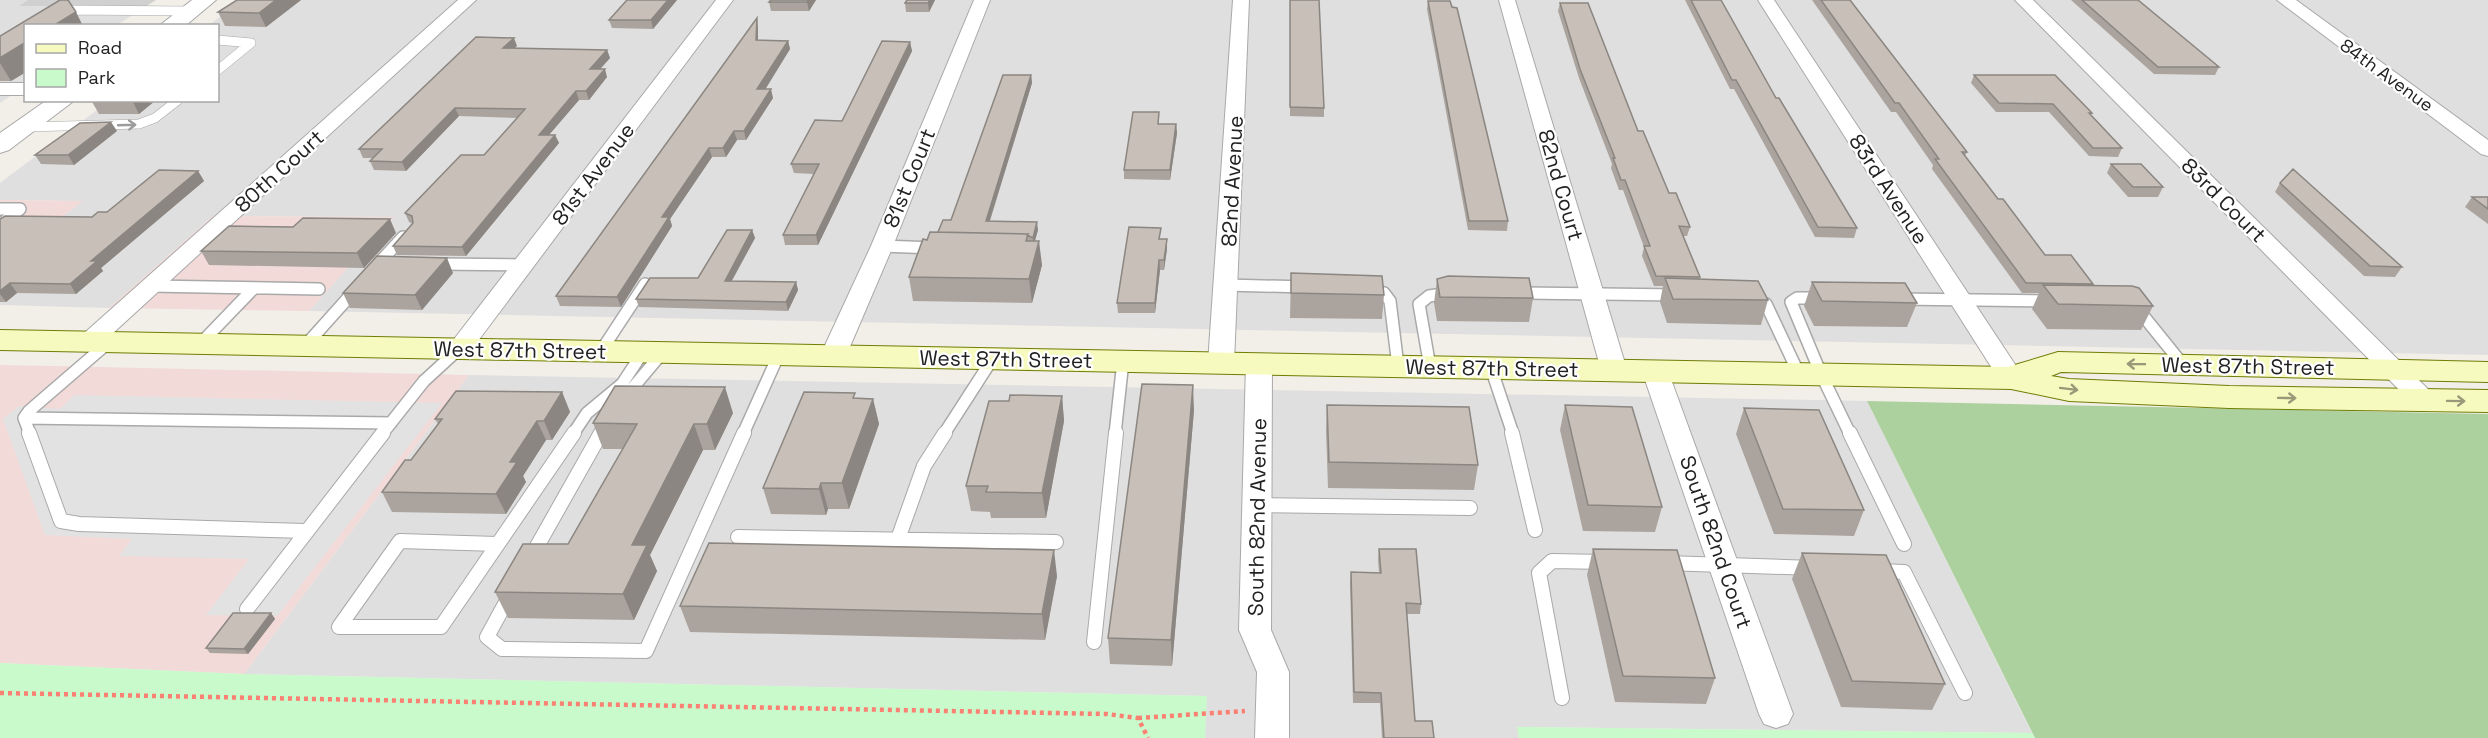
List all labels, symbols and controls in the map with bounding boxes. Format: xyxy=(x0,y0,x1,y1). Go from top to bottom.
legend xyxy=(24,24,219,102)
street label: 84th Avenue xyxy=(2336,33,2438,117)
text: Road xyxy=(78,36,122,59)
text: Park xyxy=(78,66,116,89)
street label: 82nd Avenue xyxy=(1215,115,1249,247)
street label: 81st Avenue xyxy=(546,117,640,231)
one-way arrow xyxy=(116,120,136,131)
street label: 80th Court xyxy=(229,124,329,218)
street label: 81st Court xyxy=(877,124,941,232)
street label: 82nd Court xyxy=(1532,126,1590,244)
street label: 83rd Avenue xyxy=(1843,129,1935,249)
street label: 83rd Court xyxy=(2176,152,2272,248)
street label: West 87th Street xyxy=(433,335,607,365)
street label: West 87th Street xyxy=(919,344,1093,374)
street label: West 87th Street xyxy=(2161,351,2335,381)
street label: West 87th Street xyxy=(1405,353,1579,383)
one-way arrow xyxy=(2126,358,2146,370)
one-way arrow xyxy=(2058,383,2078,394)
one-way arrow xyxy=(2277,392,2297,404)
one-way arrow xyxy=(2445,395,2465,407)
street label: South 82nd Avenue xyxy=(1242,418,1272,616)
street label: South 82nd Court xyxy=(1674,452,1758,632)

